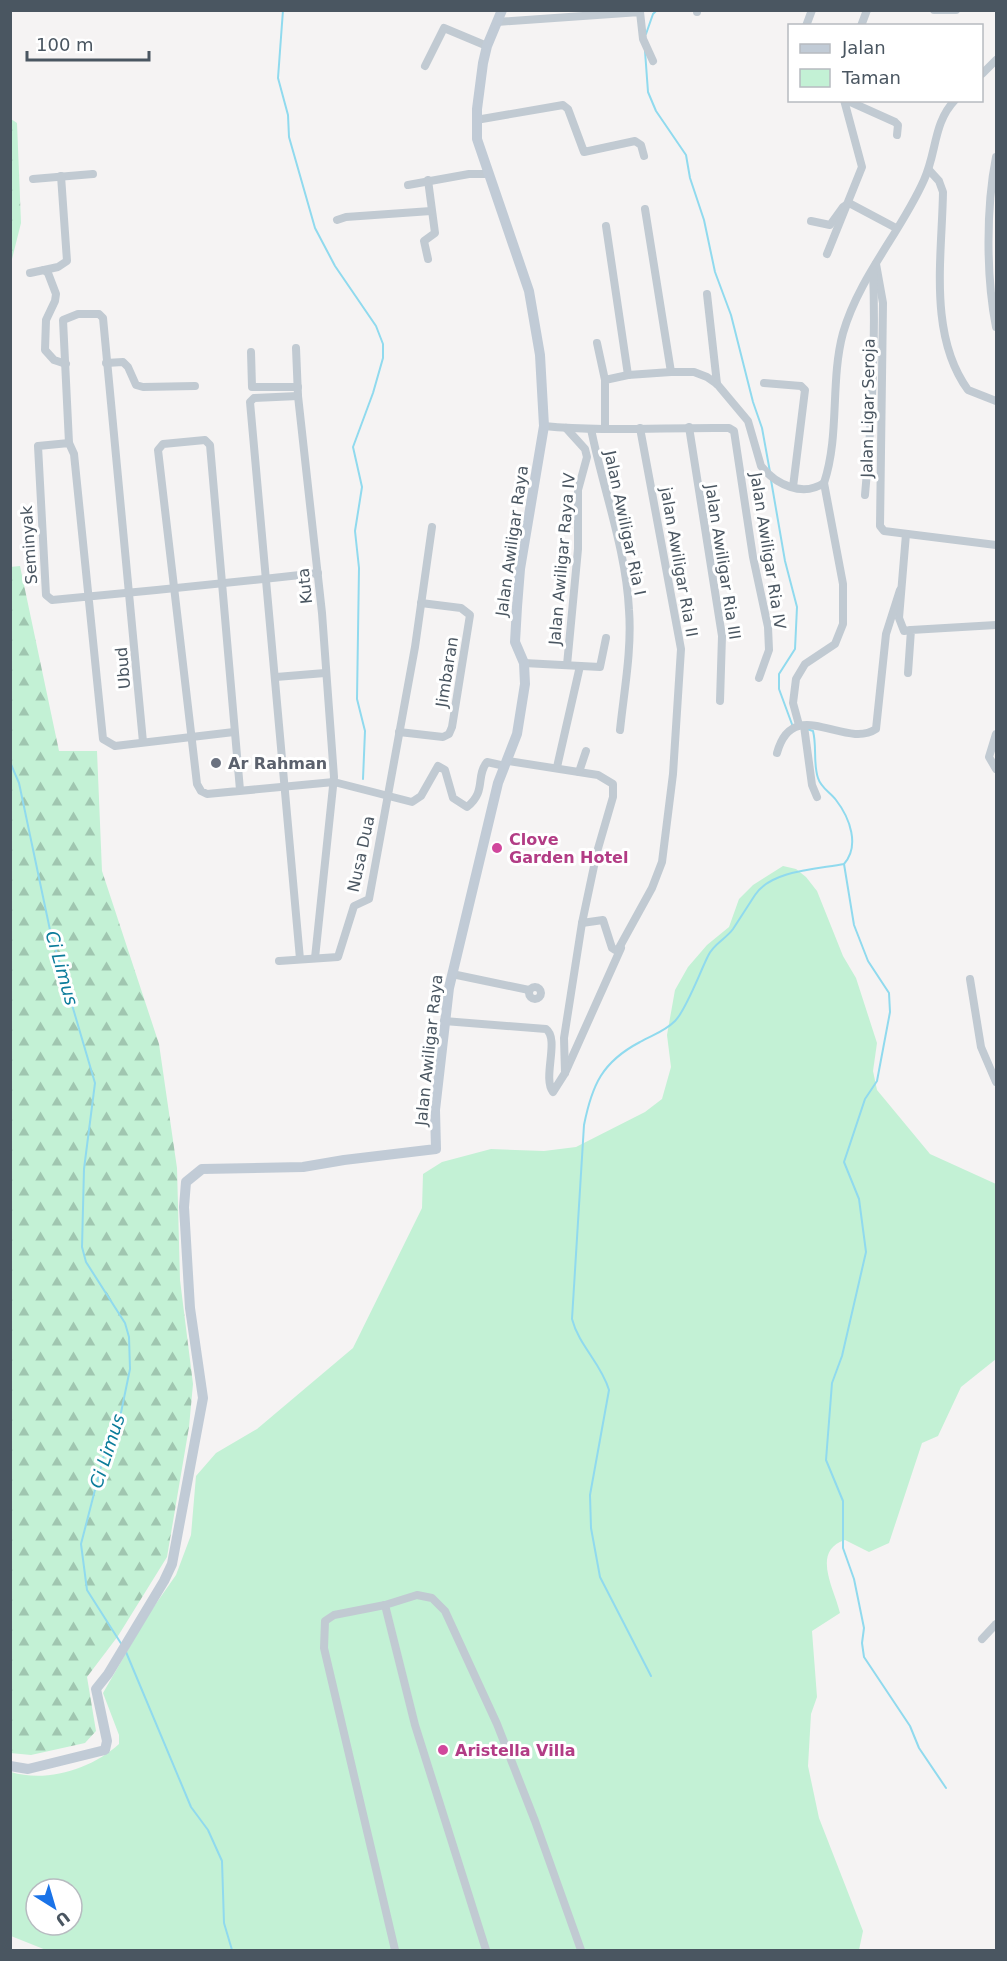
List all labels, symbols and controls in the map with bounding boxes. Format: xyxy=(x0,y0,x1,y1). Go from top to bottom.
scale bar xyxy=(27,24,148,62)
legend xyxy=(788,24,983,102)
text: 100 m xyxy=(36,34,94,55)
text: Jalan xyxy=(841,37,886,58)
text: Taman xyxy=(841,67,901,88)
street label: Jalan Ligar Seroja xyxy=(857,338,879,479)
street label: Jalan Awiligar Ria I xyxy=(600,448,650,597)
street label: Jalan Awiligar Raya xyxy=(492,464,532,619)
street label: Jalan Awiligar Ria IV xyxy=(746,470,790,631)
street label: Jalan Awiligar Raya IV xyxy=(545,472,579,647)
street label: Jalan Awiligar Ria III xyxy=(701,482,745,641)
street label: jalan Awiligar Ria II xyxy=(656,485,702,638)
street label: Seminyak xyxy=(17,504,41,585)
street label: Kuta xyxy=(294,567,316,605)
street label: Jimbaran xyxy=(432,635,462,710)
street label: Ubud xyxy=(112,646,134,690)
place label: Ar Rahman xyxy=(228,754,327,773)
marker: Ar Rahman xyxy=(209,756,223,770)
street label: Nusa Dua xyxy=(344,814,378,894)
place label: Clove Garden Hotel xyxy=(509,830,628,867)
marker: Clove Garden Hotel xyxy=(490,841,504,855)
water label: Ci Limus xyxy=(41,928,83,1008)
street label: Jalan Awiligar Raya xyxy=(411,973,446,1128)
water label: Ci Limus xyxy=(85,1411,129,1491)
place label: Aristella Villa xyxy=(455,1741,575,1760)
marker: Aristella Villa xyxy=(436,1743,450,1757)
north arrow xyxy=(24,1877,84,1937)
text: U xyxy=(52,1907,74,1930)

